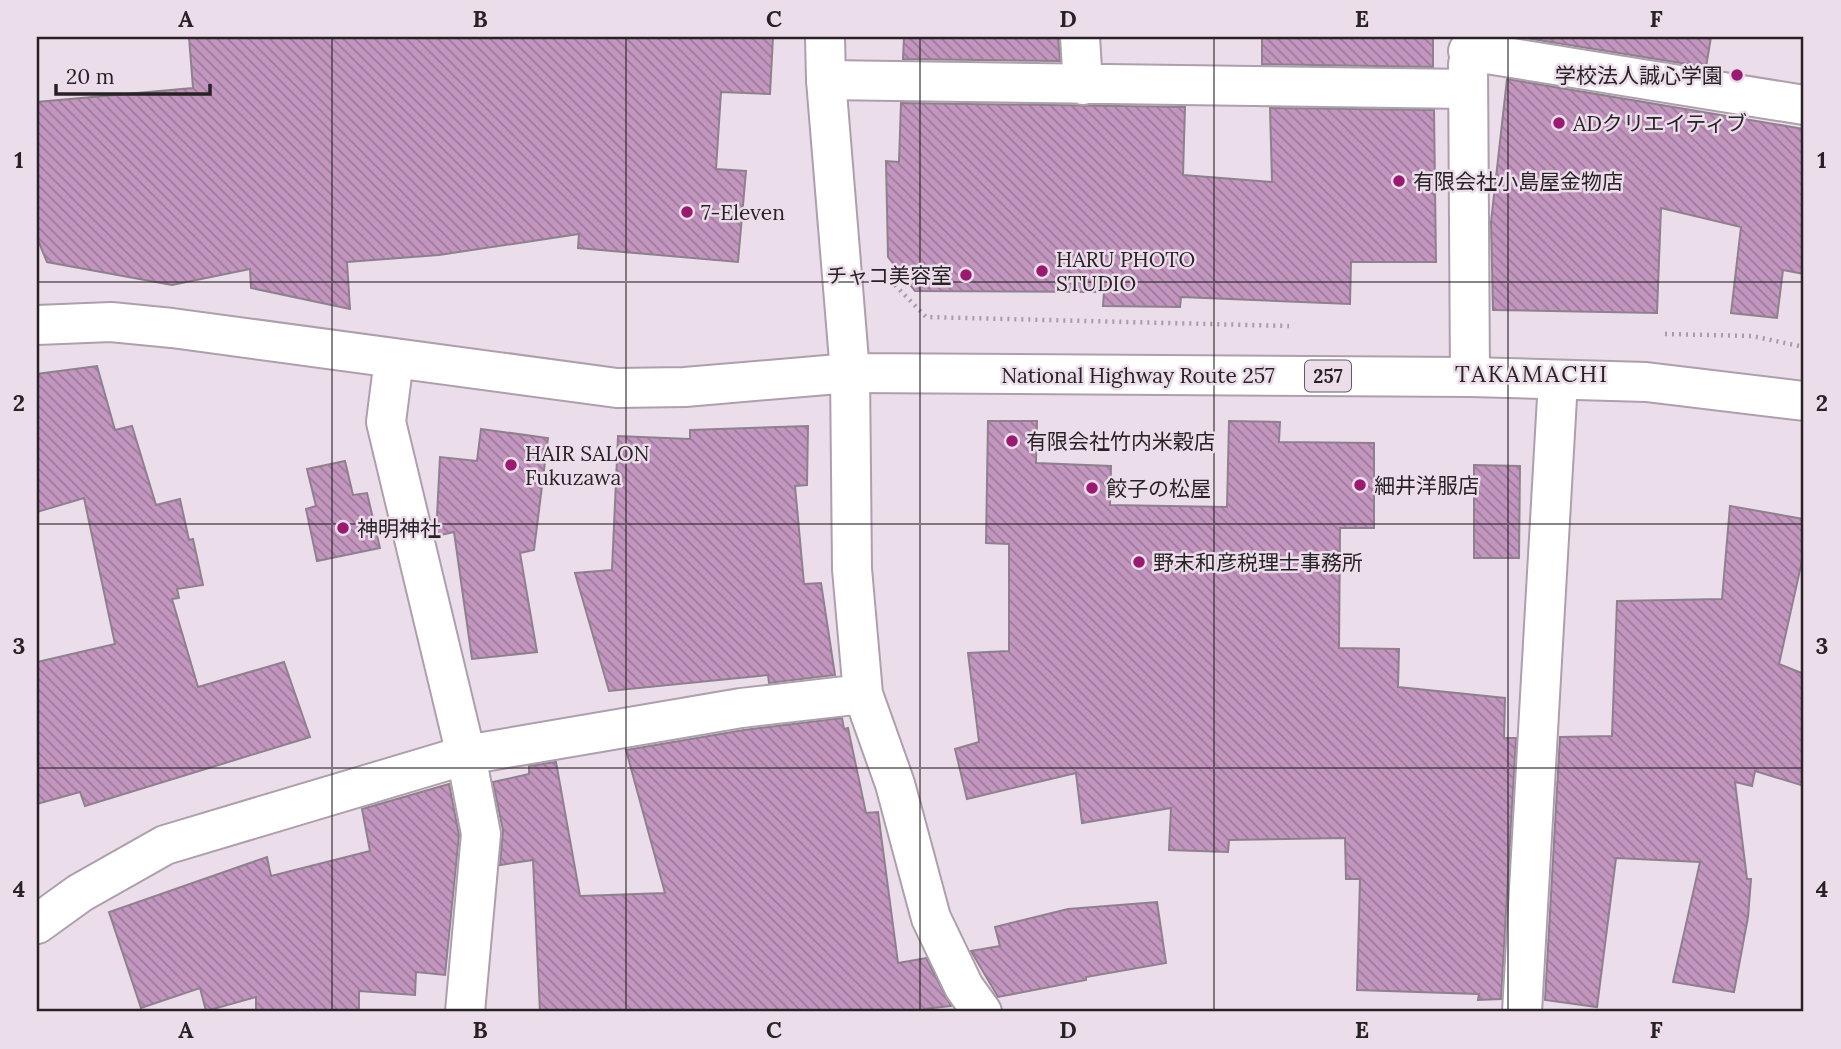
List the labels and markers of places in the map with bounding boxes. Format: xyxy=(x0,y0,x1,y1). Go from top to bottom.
place label: 学校法人誠心学園 xyxy=(1555,62,1723,89)
marker: 学校法人誠心学園 xyxy=(1729,67,1745,83)
place label: ADクリエイティブ xyxy=(1572,110,1747,137)
marker: ADクリエイティブ xyxy=(1551,115,1567,131)
place label: 有限会社小島屋金物店 xyxy=(1413,168,1623,195)
marker: 有限会社小島屋金物店 xyxy=(1391,173,1407,189)
place label: 7-Eleven xyxy=(701,199,785,226)
marker: 7-Eleven xyxy=(679,204,695,220)
place label: HARU PHOTO STUDIO xyxy=(1056,246,1195,297)
place label: チャコ美容室 xyxy=(826,262,952,289)
marker: HARU PHOTO STUDIO xyxy=(1034,263,1050,279)
marker: チャコ美容室 xyxy=(958,267,974,283)
place label: 有限会社竹内米穀店 xyxy=(1026,428,1215,455)
marker: 有限会社竹内米穀店 xyxy=(1004,433,1020,449)
place label: HAIR SALON Fukuzawa xyxy=(525,440,650,491)
marker: HAIR SALON Fukuzawa xyxy=(503,457,519,473)
place label: 細井洋服店 xyxy=(1374,472,1479,499)
place label: 餃子の松屋 xyxy=(1106,475,1211,502)
marker: 細井洋服店 xyxy=(1352,477,1368,493)
marker: 餃子の松屋 xyxy=(1084,480,1100,496)
place label: 神明神社 xyxy=(357,515,441,542)
marker: 神明神社 xyxy=(335,520,351,536)
place label: 野末和彦税理士事務所 xyxy=(1153,549,1363,576)
marker: 野末和彦税理士事務所 xyxy=(1131,554,1147,570)

